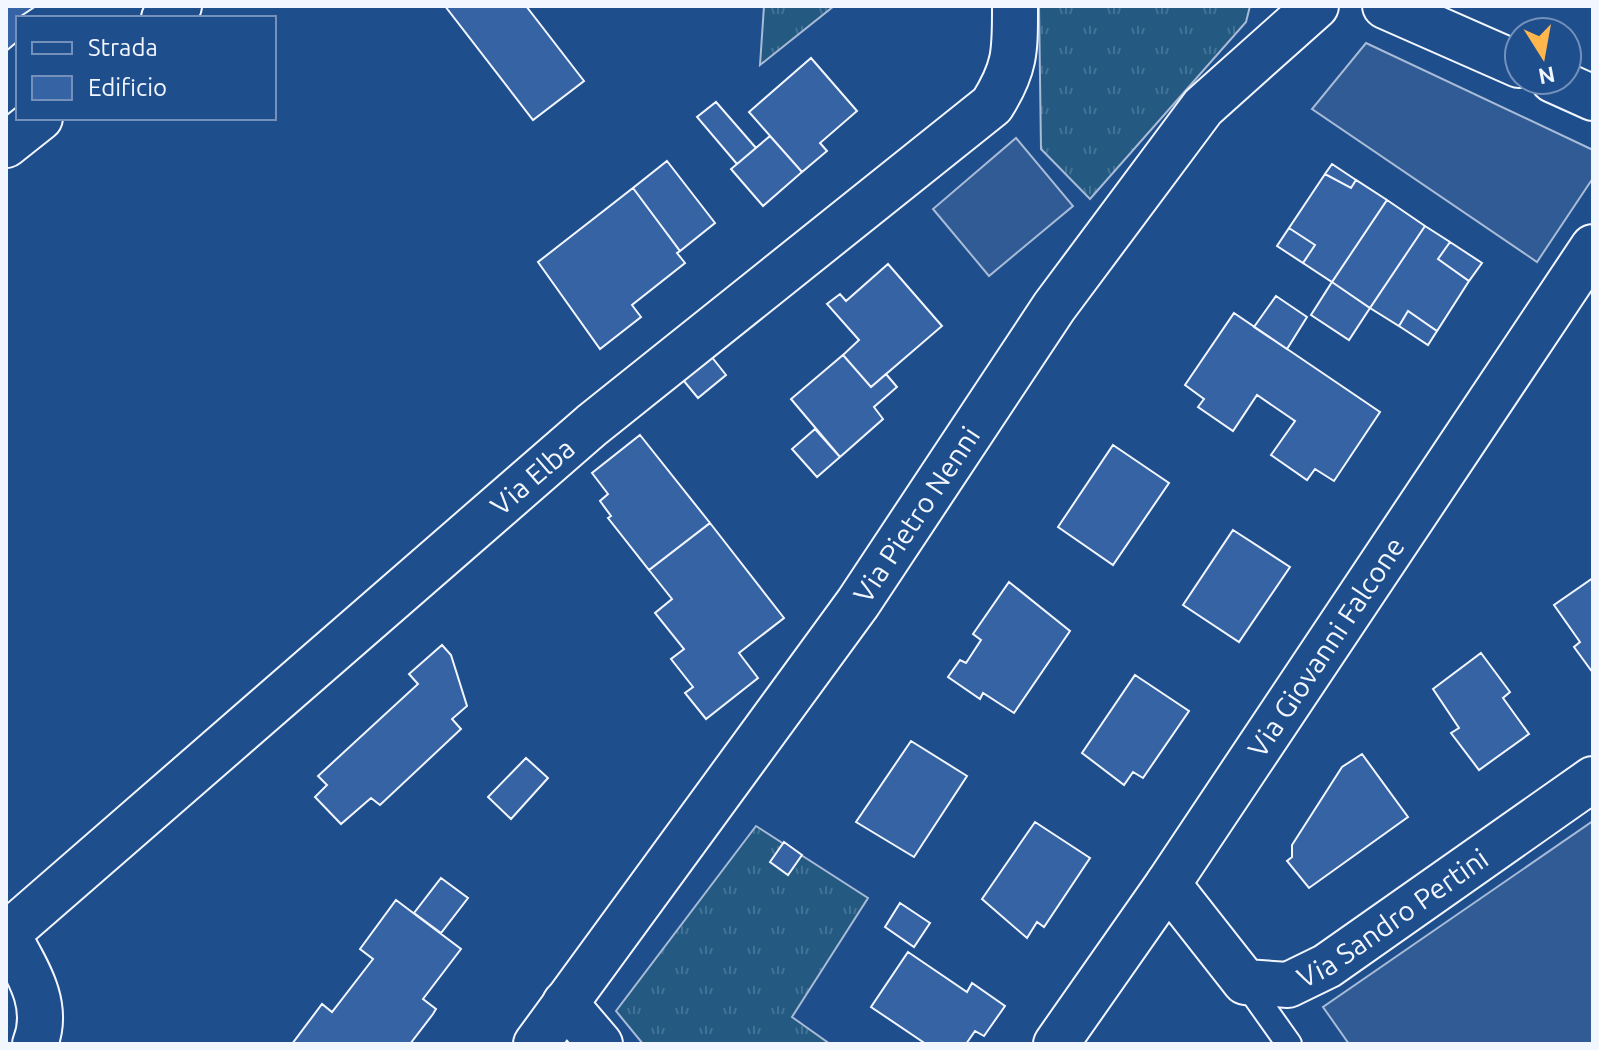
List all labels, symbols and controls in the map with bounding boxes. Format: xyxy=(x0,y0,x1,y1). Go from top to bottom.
legend xyxy=(16,16,276,120)
north arrow xyxy=(1503,16,1583,96)
text: Strada xyxy=(88,34,158,61)
text: N xyxy=(1536,62,1557,90)
text: Edificio xyxy=(88,74,167,101)
street label: Via Pietro Nenni xyxy=(847,421,985,608)
street label: Via Elba xyxy=(484,432,580,521)
street label: Via Giovanni Falcone xyxy=(1241,531,1410,763)
street label: Via Sandro Pertini xyxy=(1292,842,1493,993)

